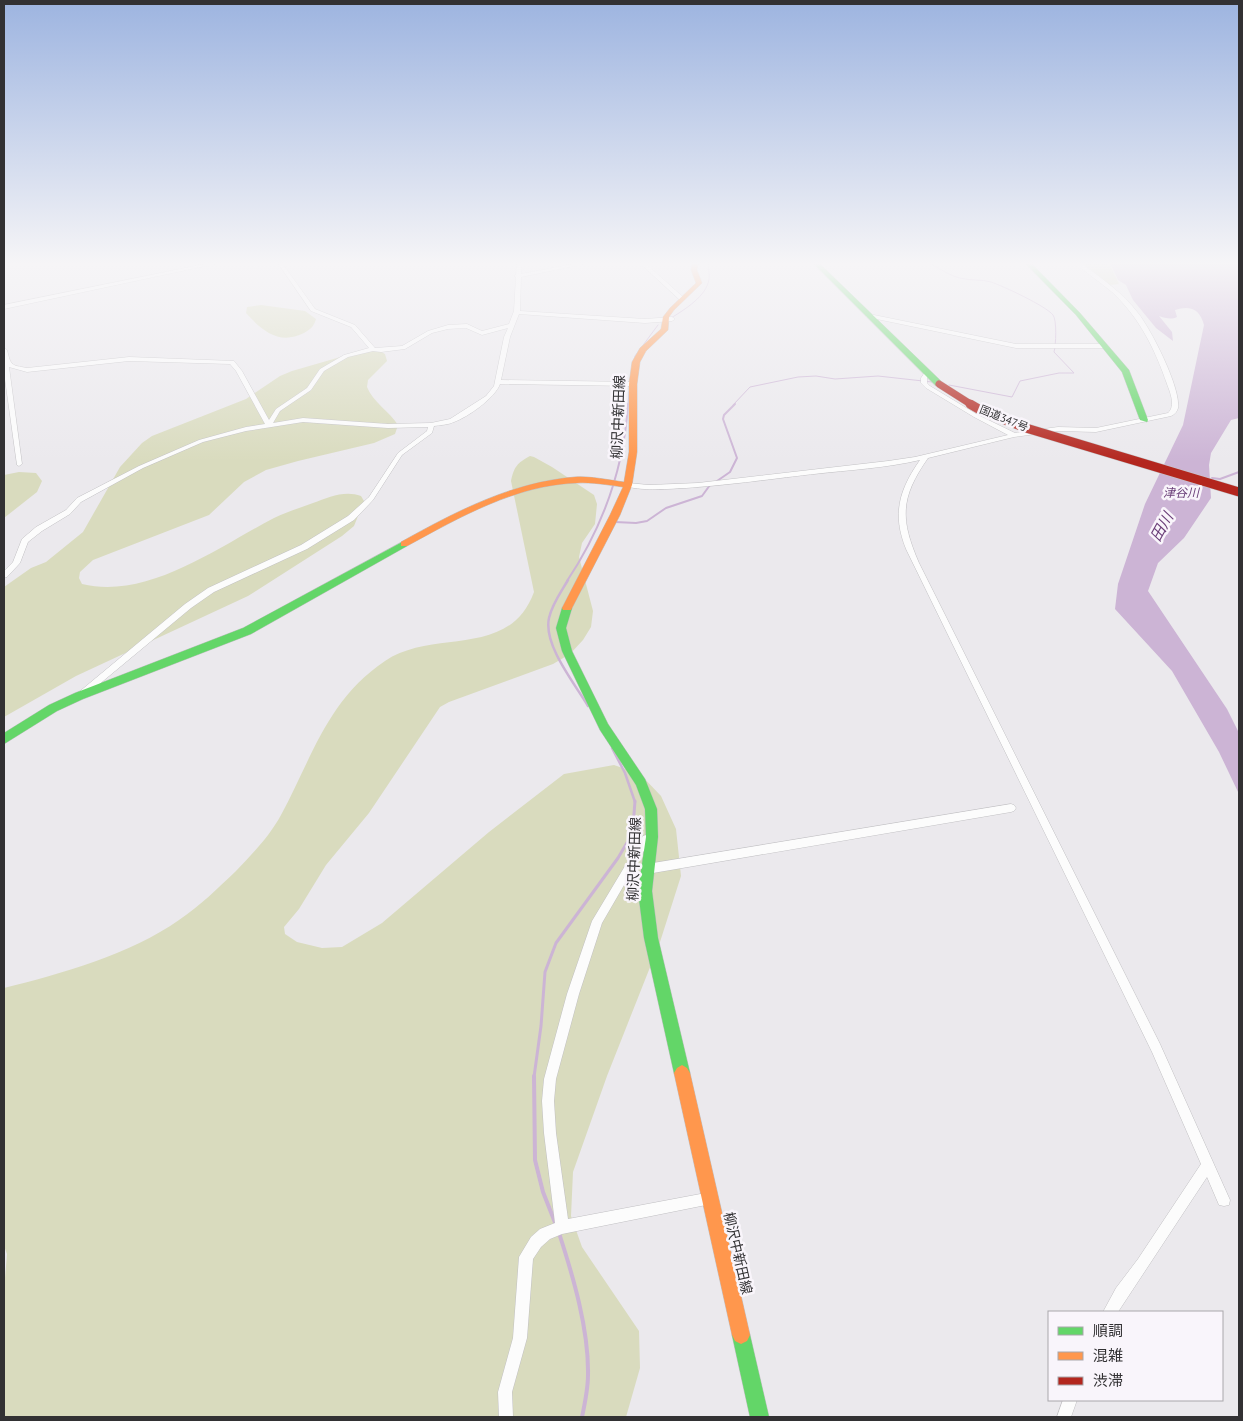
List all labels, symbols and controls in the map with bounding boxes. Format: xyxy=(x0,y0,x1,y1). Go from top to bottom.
street label: 柳沢中新田線 xyxy=(608,375,628,459)
street label: 国道347号 xyxy=(978,402,1030,434)
water label: 津谷川 xyxy=(1163,485,1201,500)
water label: 田川 xyxy=(1146,507,1178,544)
street label: 柳沢中新田線 xyxy=(624,817,644,901)
street label: 柳沢中新田線 xyxy=(720,1210,756,1296)
legend xyxy=(1048,1311,1223,1401)
text: 順調 xyxy=(1093,1321,1123,1340)
text: 混雑 xyxy=(1093,1346,1123,1365)
text: 渋滞 xyxy=(1093,1371,1123,1390)

